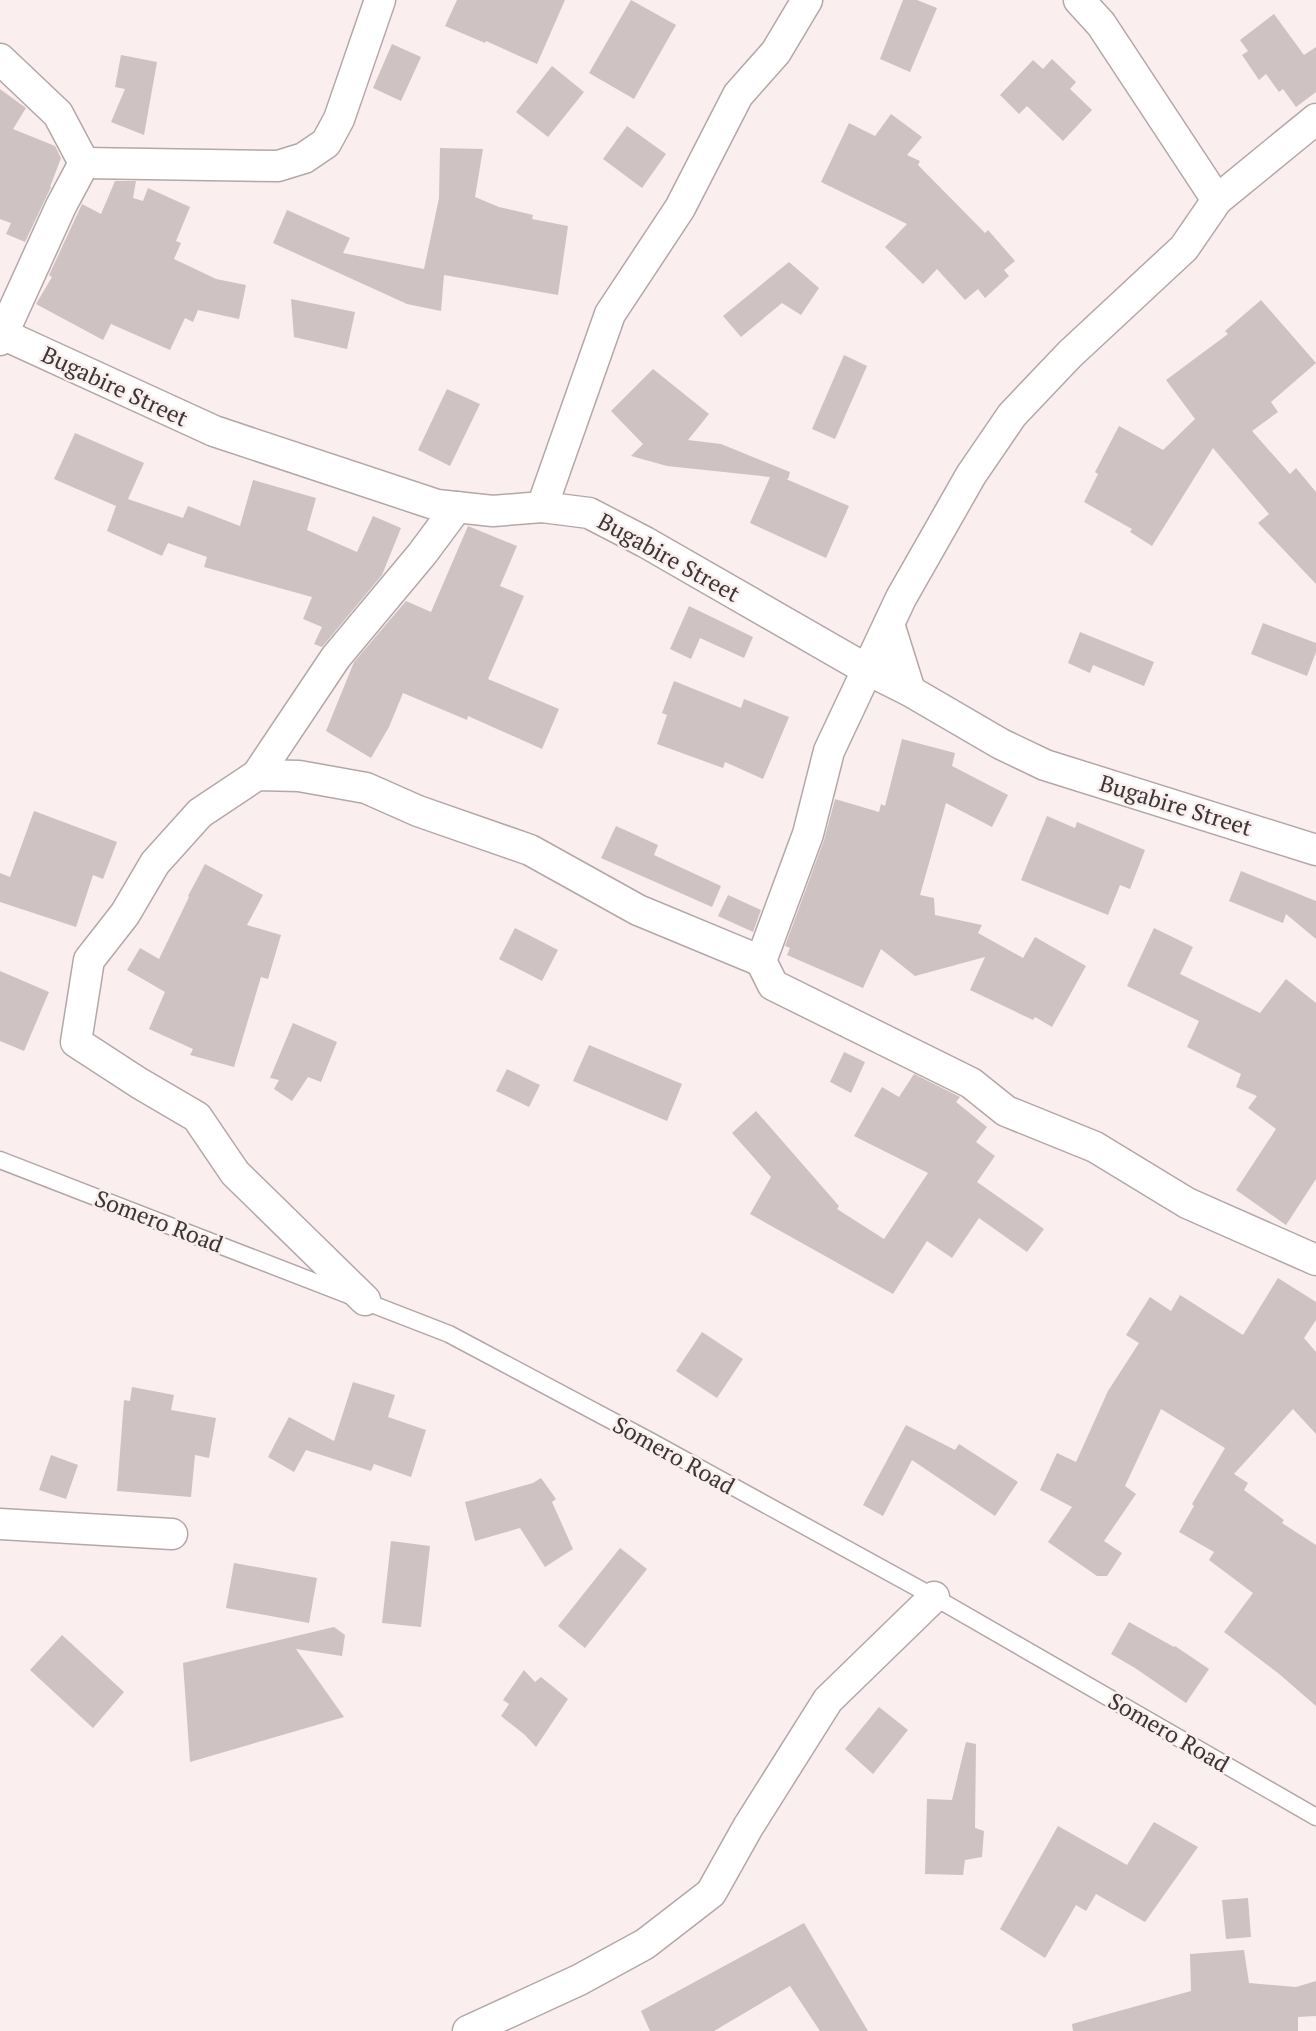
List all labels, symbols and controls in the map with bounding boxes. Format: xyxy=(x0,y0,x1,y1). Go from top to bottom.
street label: Bugabire Street xyxy=(37,339,194,434)
street label: Bugabire Street xyxy=(592,505,746,609)
street label: Bugabire Street xyxy=(1096,767,1256,843)
street label: Somero Road xyxy=(90,1182,228,1260)
street label: Somero Road xyxy=(607,1409,741,1501)
street label: Somero Road xyxy=(1103,1685,1235,1779)

